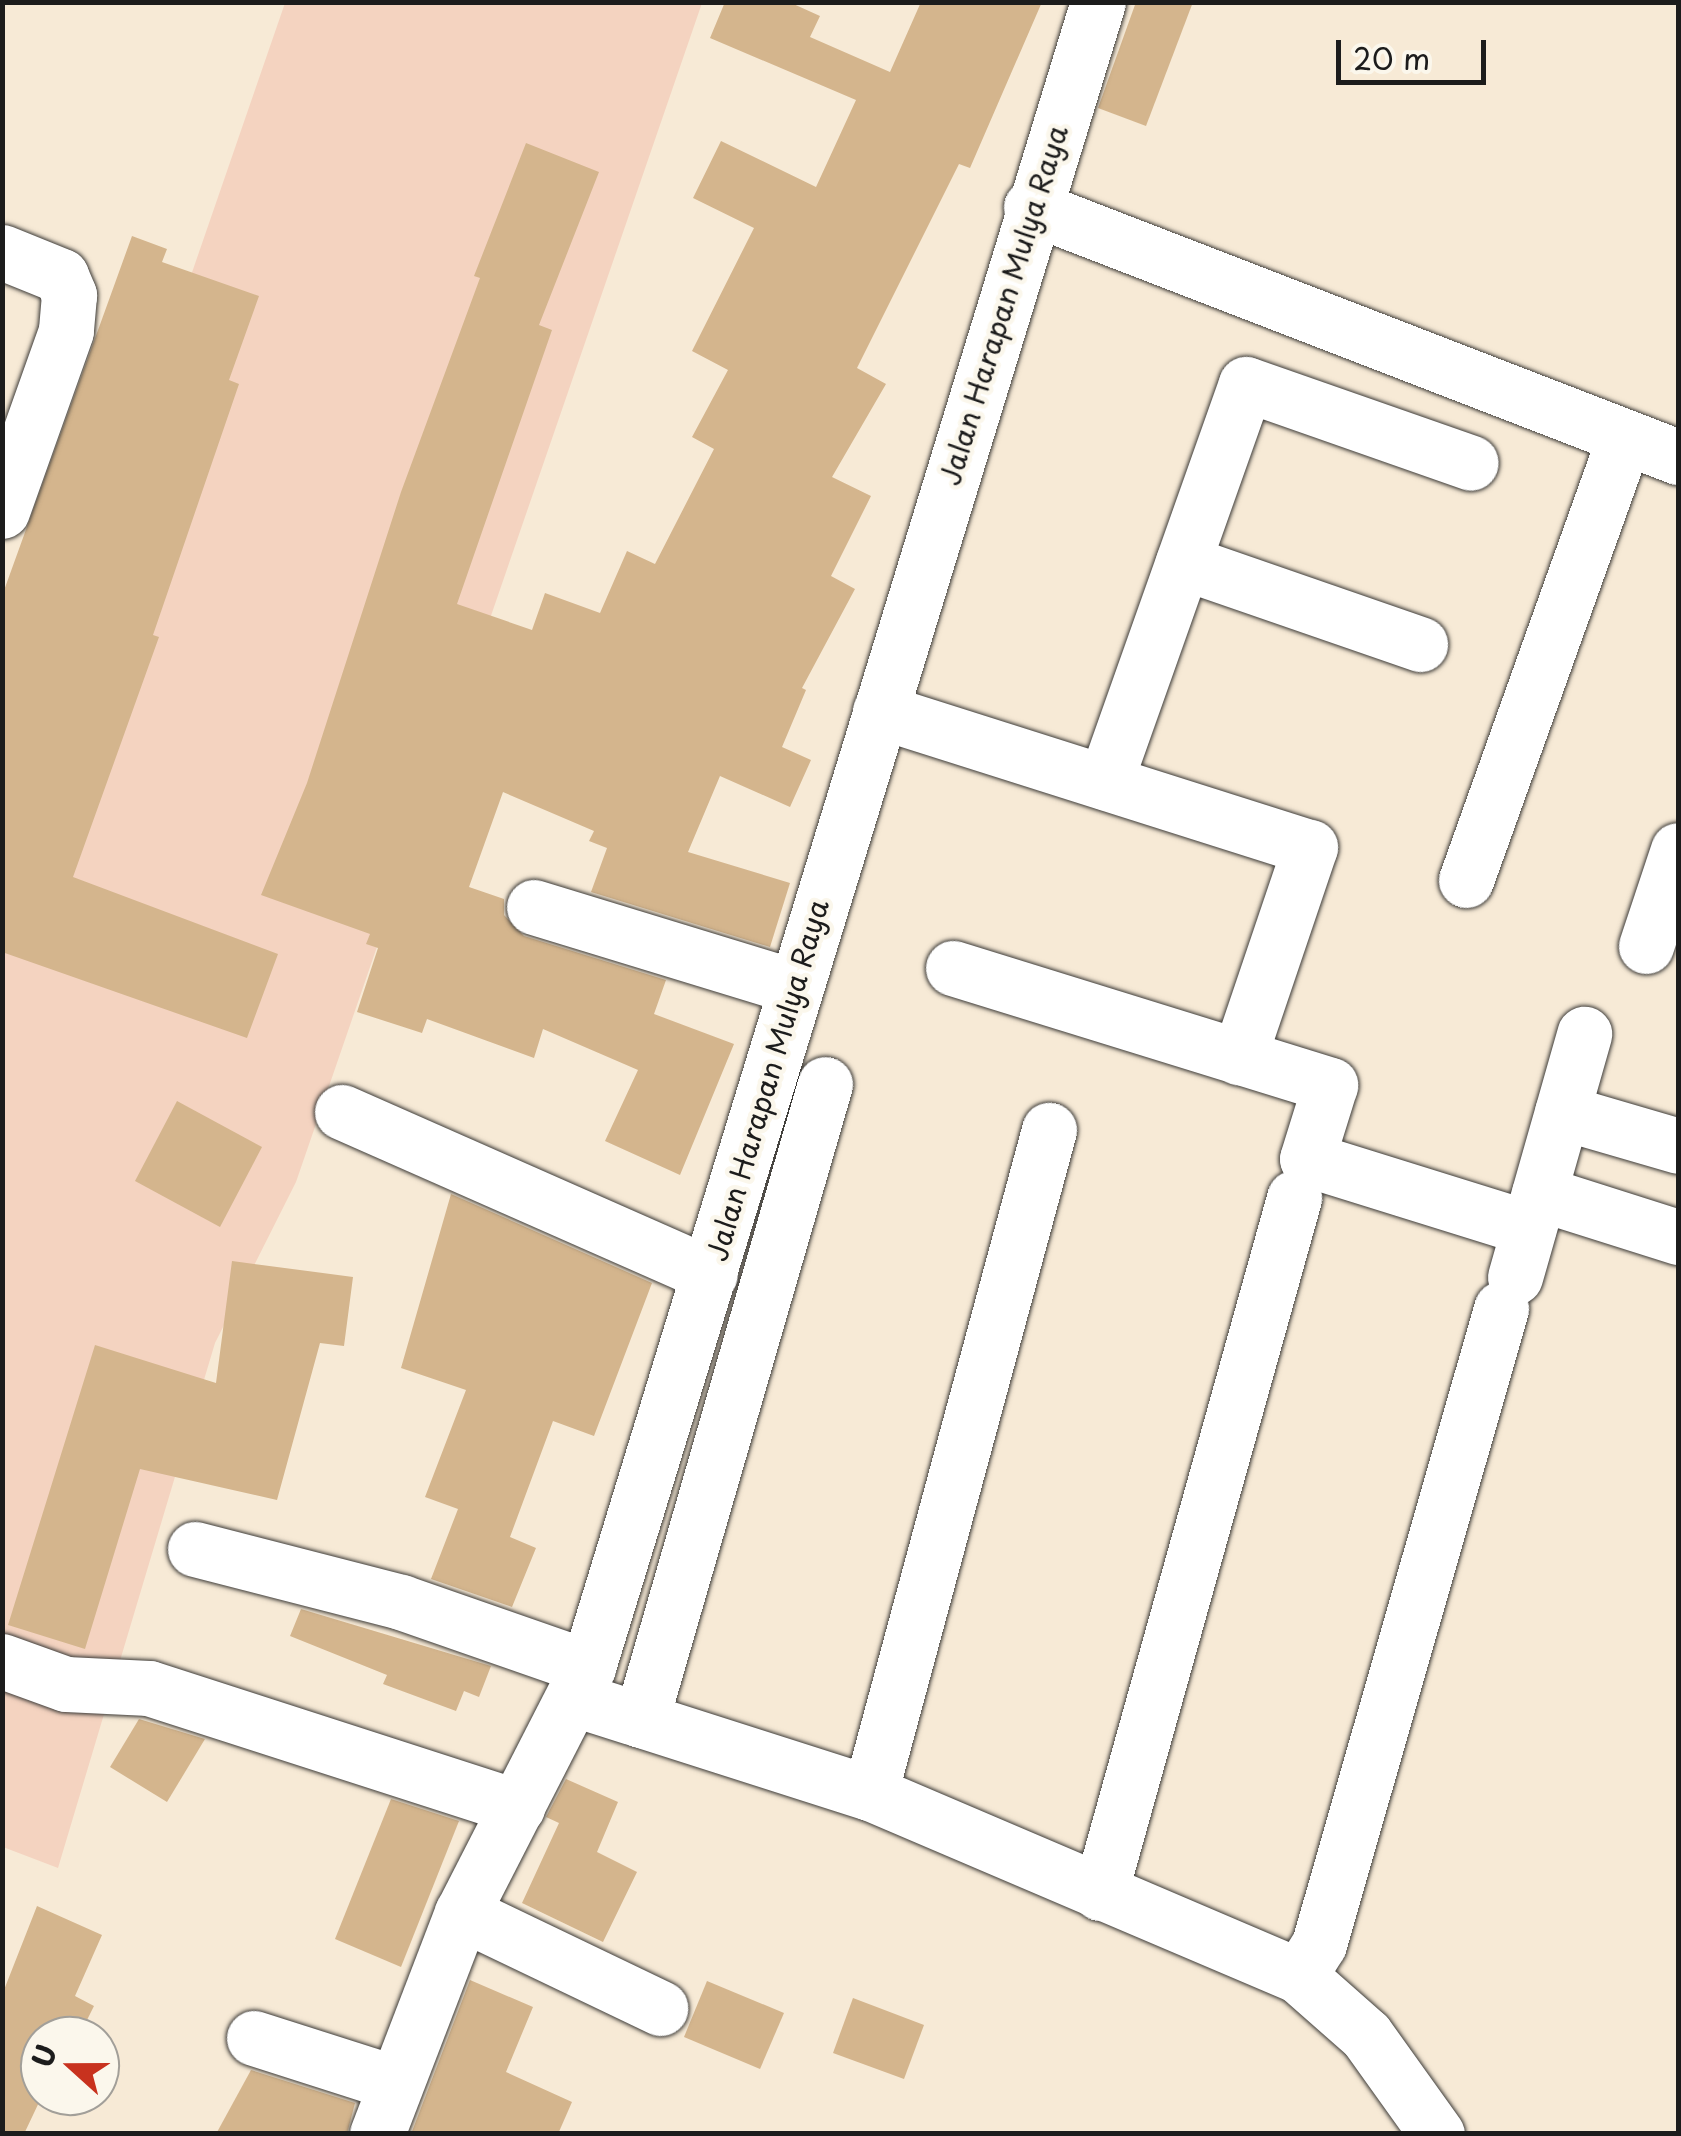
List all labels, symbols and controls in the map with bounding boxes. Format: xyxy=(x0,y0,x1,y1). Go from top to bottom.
scale bar xyxy=(1341,20,1491,82)
text: 20 m xyxy=(1353,35,1430,80)
street label: Jalan Harapan Mulya Raya xyxy=(932,120,1074,490)
street label: Jalan Harapan Mulya Raya xyxy=(699,894,835,1266)
north arrow xyxy=(20,2016,120,2116)
text: U xyxy=(20,2038,67,2073)

